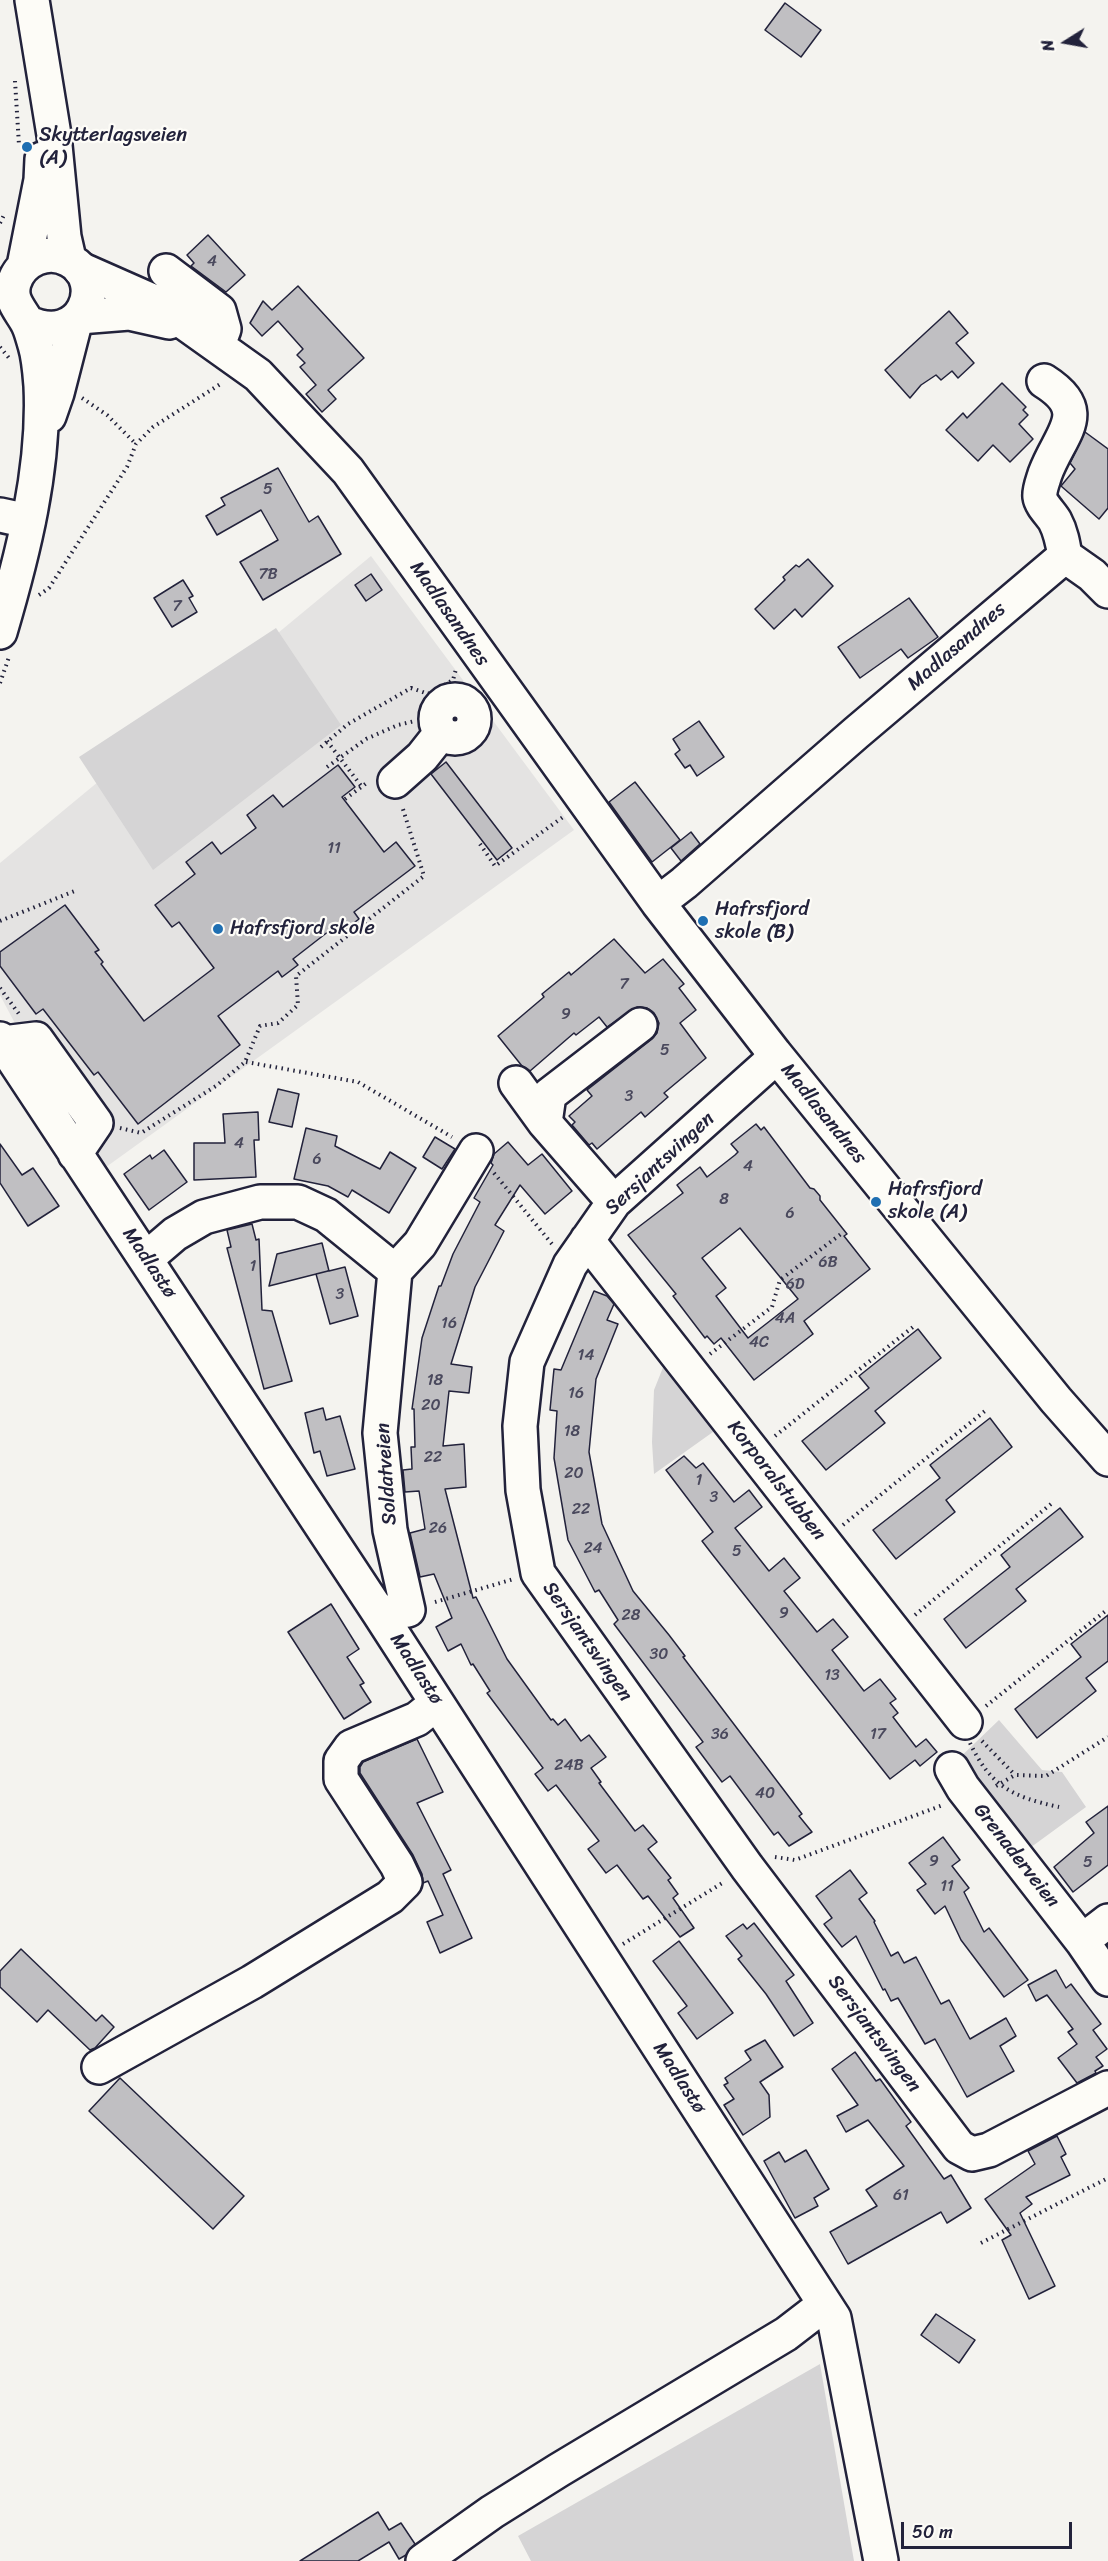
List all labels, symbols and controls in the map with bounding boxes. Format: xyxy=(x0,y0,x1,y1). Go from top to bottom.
north arrow xyxy=(1036,12,1096,72)
text: N xyxy=(1033,37,1063,54)
place label: Skytterlagsveien (A) xyxy=(39,124,187,171)
marker: Skytterlagsveien (A) xyxy=(20,140,34,154)
house number: 4 xyxy=(207,252,217,272)
house number: 5 xyxy=(263,480,273,500)
street label: Madlasandnes xyxy=(404,557,494,671)
house number: 7B xyxy=(258,565,278,585)
house number: 7 xyxy=(172,597,182,617)
street label: Madlasandnes xyxy=(903,598,1011,696)
house number: 11 xyxy=(327,839,341,859)
place label: Hafrsfjord skole (B) xyxy=(715,898,809,945)
marker: Hafrsfjord skole (B) xyxy=(696,914,710,928)
place label: Hafrsfjord skole xyxy=(230,917,375,941)
marker: Hafrsfjord skole xyxy=(211,922,225,936)
house number: 7 xyxy=(619,975,629,995)
house number: 9 xyxy=(561,1005,571,1025)
house number: 5 xyxy=(660,1041,670,1061)
street label: Madlasandnes xyxy=(775,1059,871,1169)
house number: 3 xyxy=(625,1087,633,1107)
street label: Sersjantsvingen xyxy=(600,1107,720,1221)
house number: 4 xyxy=(234,1134,244,1154)
house number: 6 xyxy=(312,1150,322,1170)
house number: 4 xyxy=(743,1157,753,1177)
place label: Hafrsfjord skole (A) xyxy=(888,1178,982,1225)
house number: 8 xyxy=(719,1190,729,1210)
marker: Hafrsfjord skole (A) xyxy=(869,1195,883,1209)
house number: 6 xyxy=(785,1204,795,1224)
street label: Madlastø xyxy=(117,1223,181,1303)
house number: 6B xyxy=(818,1253,838,1273)
house number: 1 xyxy=(250,1257,256,1277)
house number: 6D xyxy=(786,1275,804,1295)
house number: 3 xyxy=(336,1285,344,1305)
house number: 4A xyxy=(775,1309,795,1329)
house number: 16 xyxy=(441,1314,457,1334)
house number: 4C xyxy=(749,1333,769,1353)
house number: 14 xyxy=(578,1346,594,1366)
house number: 18 xyxy=(427,1371,443,1391)
house number: 16 xyxy=(568,1384,584,1404)
house number: 20 xyxy=(421,1396,441,1416)
street label: Korporalstubben xyxy=(722,1416,830,1546)
street label: Soldatveien xyxy=(371,1422,403,1526)
house number: 18 xyxy=(564,1422,580,1442)
house number: 22 xyxy=(424,1448,442,1468)
house number: 20 xyxy=(564,1464,584,1484)
house number: 1 xyxy=(696,1471,702,1491)
house number: 3 xyxy=(710,1488,718,1508)
house number: 22 xyxy=(572,1500,590,1520)
house number: 26 xyxy=(429,1519,447,1539)
house number: 24 xyxy=(583,1539,603,1559)
house number: 5 xyxy=(732,1542,742,1562)
street label: Sersjantsvingen xyxy=(537,1578,637,1706)
house number: 9 xyxy=(779,1604,789,1624)
house number: 28 xyxy=(622,1606,640,1626)
street label: Madlastø xyxy=(384,1629,448,1709)
house number: 30 xyxy=(650,1645,668,1665)
house number: 13 xyxy=(824,1666,840,1686)
house number: 36 xyxy=(711,1725,729,1745)
house number: 17 xyxy=(870,1725,886,1745)
house number: 24B xyxy=(554,1756,584,1776)
house number: 40 xyxy=(755,1784,775,1804)
street label: Grenaderveien xyxy=(968,1799,1064,1913)
house number: 9 xyxy=(929,1852,939,1872)
house number: 5 xyxy=(1083,1853,1093,1873)
house number: 11 xyxy=(940,1877,954,1897)
street label: Sersjantsvingen xyxy=(822,1971,926,2097)
street label: Madlastø xyxy=(647,2038,711,2118)
house number: 61 xyxy=(893,2186,909,2206)
scale bar xyxy=(904,2510,1075,2548)
text: 50 m xyxy=(912,2516,953,2548)

